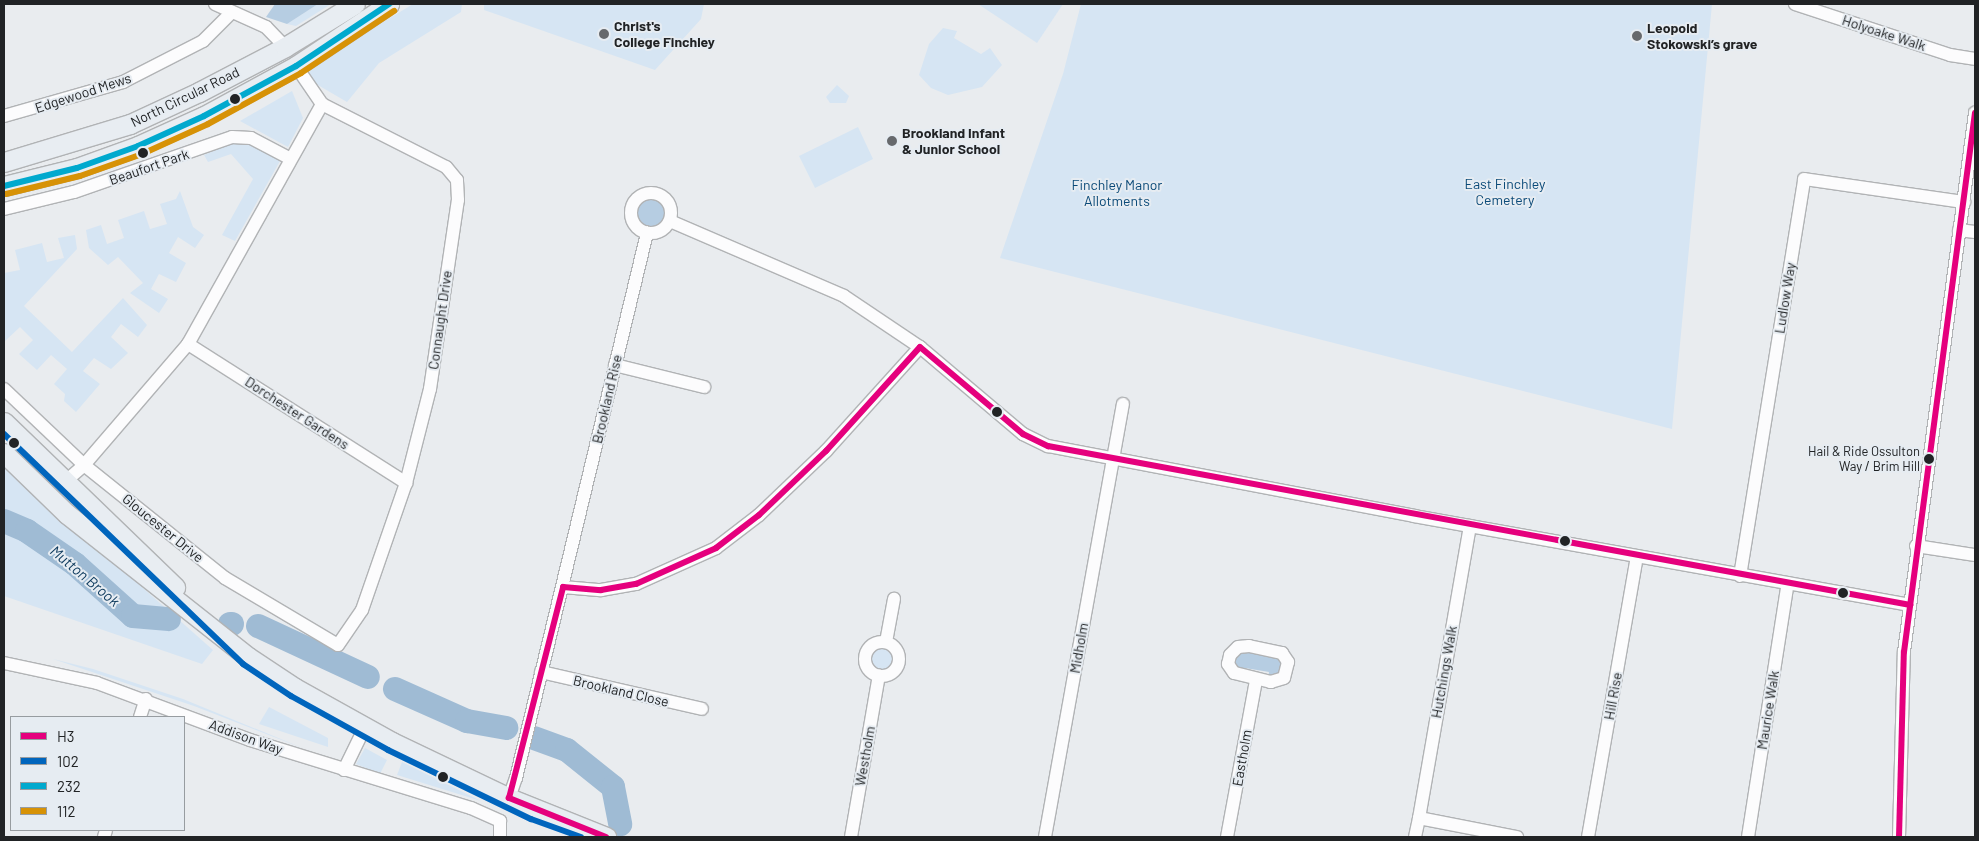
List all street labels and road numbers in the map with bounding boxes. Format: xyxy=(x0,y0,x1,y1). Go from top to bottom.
street label: Holyoake Walk xyxy=(1840,12,1928,54)
street label: North Circular Road xyxy=(128,63,242,131)
street label: Edgewood Mews xyxy=(33,70,133,116)
street label: Beaufort Park xyxy=(107,145,191,189)
street label: Ludlow Way xyxy=(1771,261,1799,335)
street label: Connaught Drive xyxy=(425,269,455,371)
street label: Brookland Rise xyxy=(589,353,625,445)
street label: Dorchester Gardens xyxy=(242,373,352,453)
street label: Gloucester Drive xyxy=(119,490,207,566)
street label: Midholm xyxy=(1066,621,1092,675)
street label: Hutchings Walk xyxy=(1428,625,1460,719)
street label: Maurice Walk xyxy=(1753,669,1783,751)
street label: Hill Rise xyxy=(1601,671,1625,721)
street label: Brookland Close xyxy=(571,672,671,710)
street label: Addison Way xyxy=(207,716,285,758)
street label: Westholm xyxy=(851,725,879,787)
street label: Eastholm xyxy=(1229,728,1255,788)

